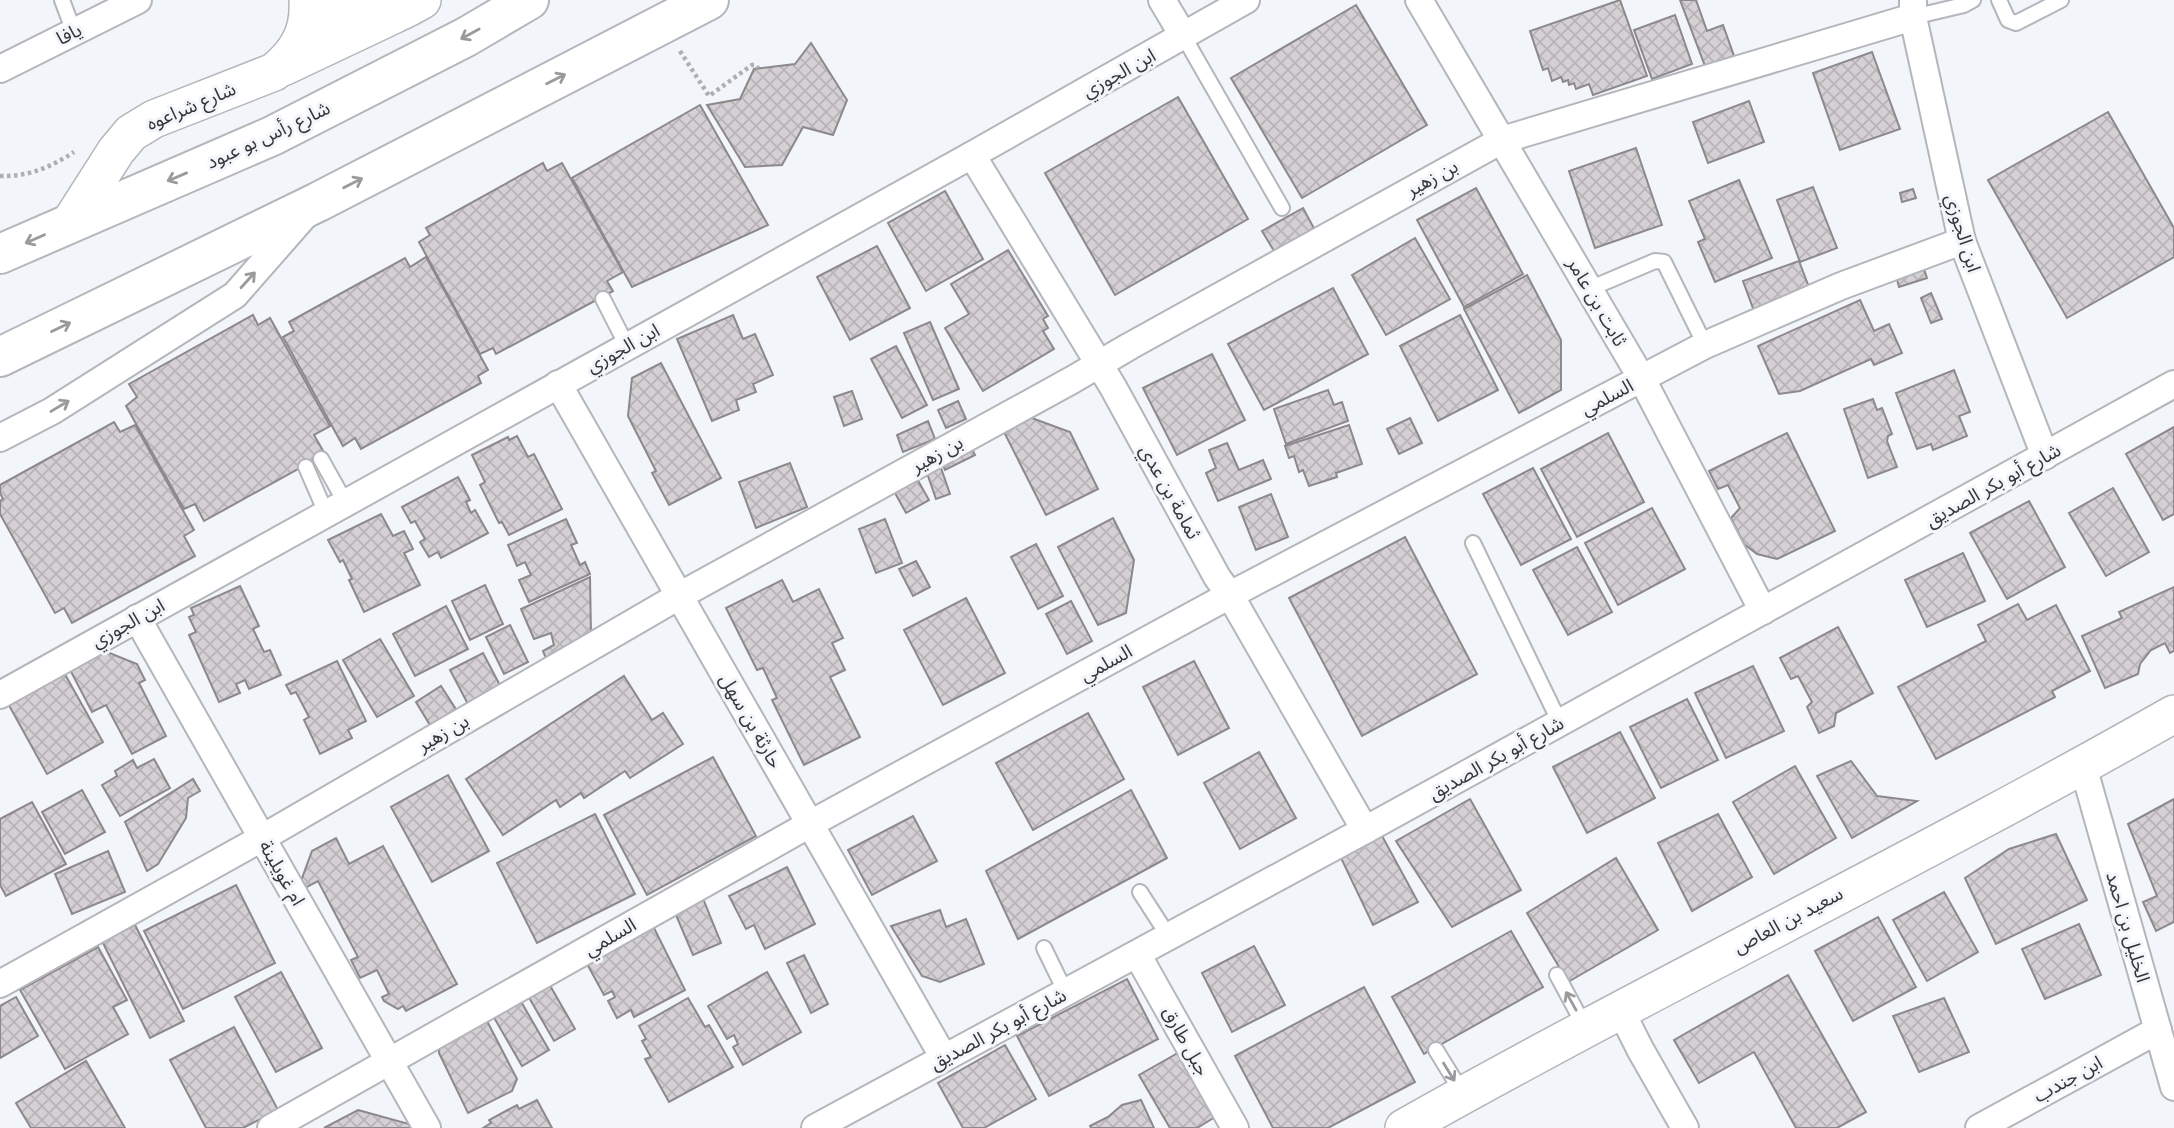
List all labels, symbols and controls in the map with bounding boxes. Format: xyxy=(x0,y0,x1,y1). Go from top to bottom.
street label: يافا xyxy=(53,18,85,50)
one-way arrow xyxy=(460,27,480,41)
street label: ابن الجوزي xyxy=(1078,43,1161,106)
one-way arrow xyxy=(545,72,566,86)
street label: شارع شراعوه xyxy=(143,77,240,137)
street label: شارع رأس بو عبود xyxy=(202,96,334,176)
street label: بن زهير xyxy=(1401,154,1462,202)
one-way arrow xyxy=(167,171,188,184)
one-way arrow xyxy=(342,176,363,190)
street label: ابن الجوزي xyxy=(1937,191,1986,276)
one-way arrow xyxy=(25,233,46,246)
street label: ثابت بن عامر xyxy=(1562,253,1632,350)
one-way arrow xyxy=(240,271,256,289)
street label: ابن الجوزي xyxy=(582,318,665,381)
one-way arrow xyxy=(50,320,71,333)
street label: السلمي xyxy=(1577,374,1639,423)
one-way arrow xyxy=(50,399,70,413)
street label: بن زهير xyxy=(906,430,967,478)
street label: شارع أبو بكر الصديق xyxy=(1921,438,2066,534)
street label: ثمامة بن عدي xyxy=(1132,441,1205,545)
street label: ابن الجوزي xyxy=(87,593,170,656)
street label: السلمي xyxy=(1076,639,1138,690)
street label: حارثة بن سهل xyxy=(715,670,787,772)
street label: بن زهير xyxy=(412,709,473,757)
street label: شارع أبو بكر الصديق xyxy=(1424,711,1569,807)
street label: ام غويلينة xyxy=(252,836,310,911)
street label: الخليل بن احمد xyxy=(2101,869,2155,985)
street label: سعيد بن العاص xyxy=(1729,882,1847,958)
street label: السلمي xyxy=(580,913,642,964)
street label: شارع أبو بكر الصديق xyxy=(926,983,1071,1076)
one-way arrow xyxy=(1564,991,1577,1012)
street label: جبل طارق xyxy=(1158,1002,1214,1080)
street label: ابن جندب xyxy=(2030,1051,2106,1107)
one-way arrow xyxy=(1442,1062,1457,1081)

